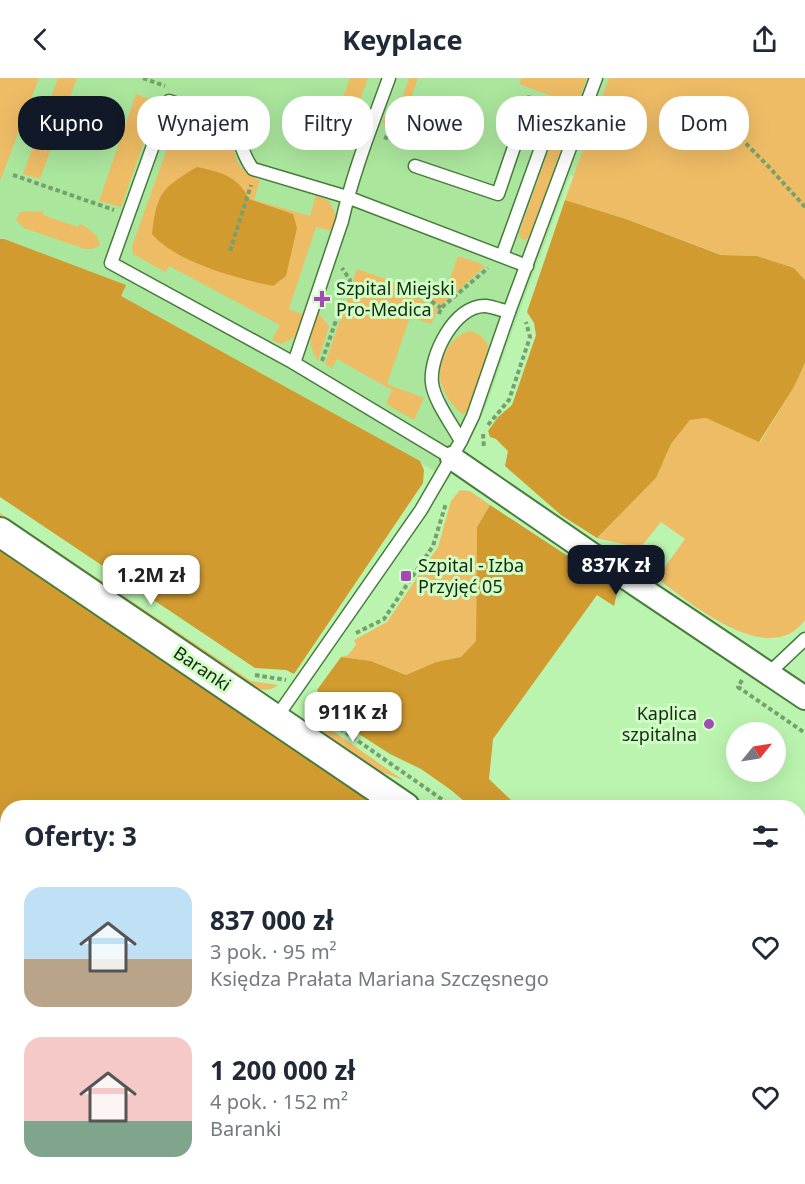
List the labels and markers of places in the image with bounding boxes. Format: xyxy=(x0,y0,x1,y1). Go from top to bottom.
place label: Szpital Miejski Pro-Medica xyxy=(336,276,455,321)
marker: Szpital Miejski Pro-Medica xyxy=(313,290,331,308)
pin: 837K zł xyxy=(561,545,671,596)
place label: Szpital - Izba Przyjęć 05 xyxy=(418,553,524,598)
pin: 1.2M zł xyxy=(96,555,206,606)
marker: Szpital - Izba Przyjęć 05 xyxy=(399,569,413,583)
pin: 911K zł xyxy=(298,692,408,743)
place label: Kaplica szpitalna xyxy=(622,701,697,746)
marker: Kaplica szpitalna xyxy=(702,717,716,731)

